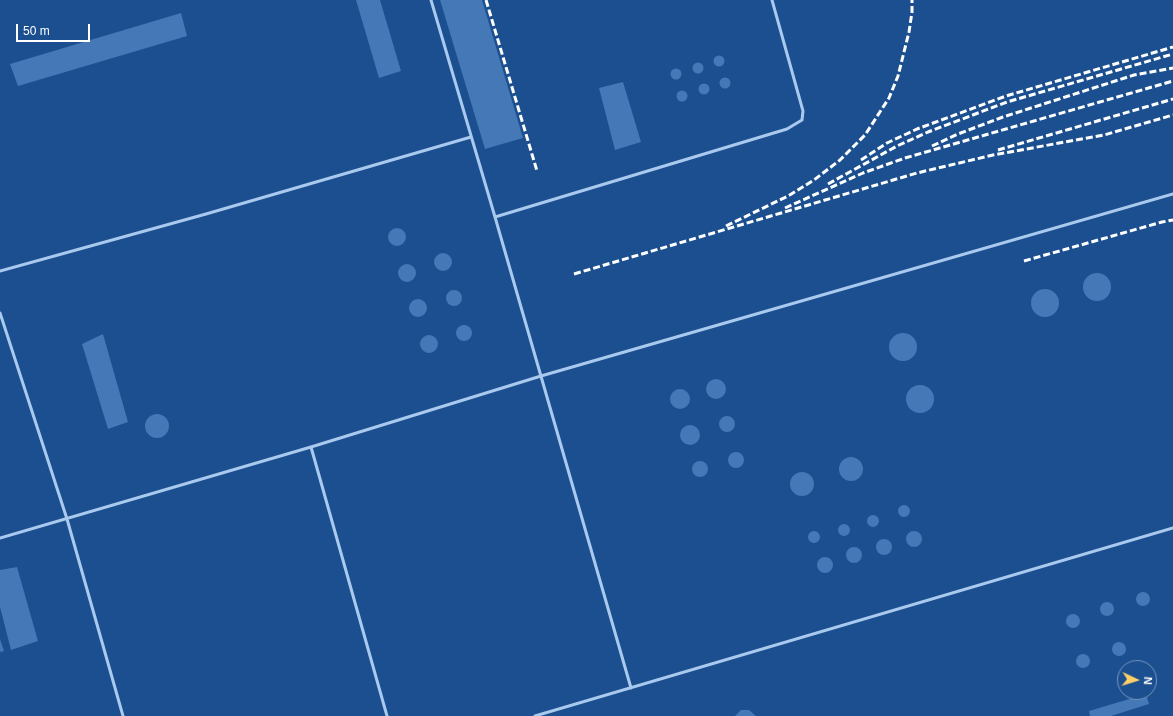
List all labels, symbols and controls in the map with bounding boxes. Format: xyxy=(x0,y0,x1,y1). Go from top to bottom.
scale bar xyxy=(18,16,92,42)
text: 50 m xyxy=(23,24,50,38)
north arrow xyxy=(1117,660,1157,700)
text: N xyxy=(1142,676,1154,685)

